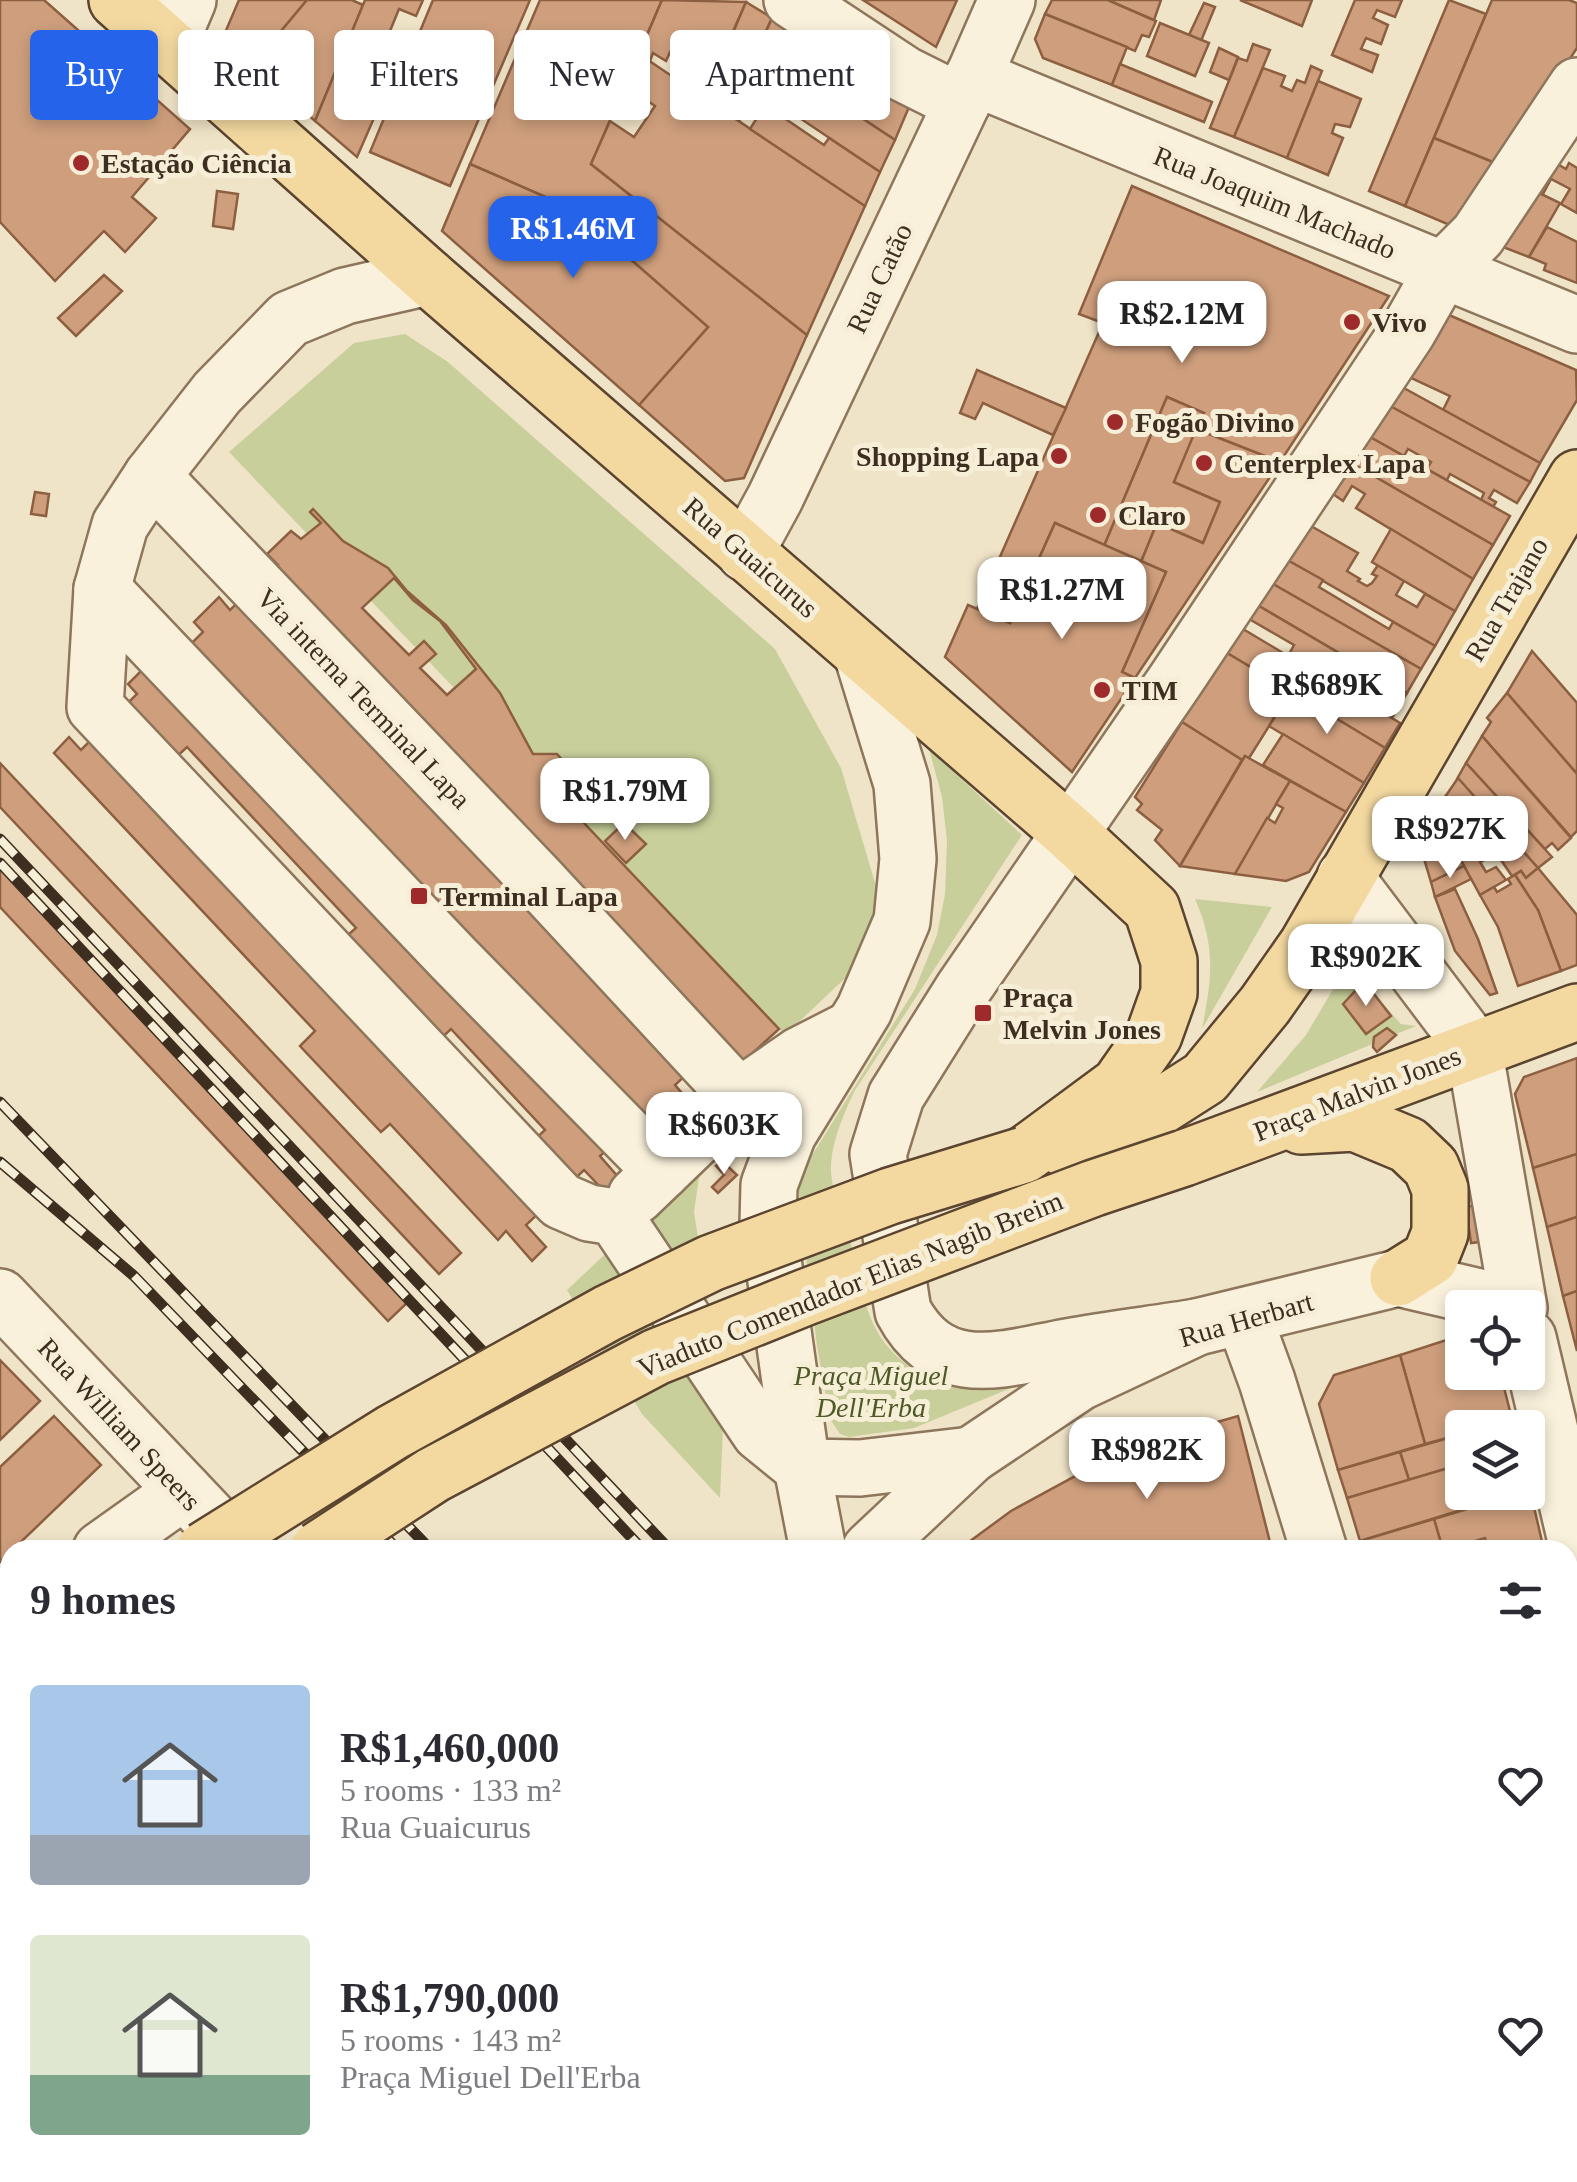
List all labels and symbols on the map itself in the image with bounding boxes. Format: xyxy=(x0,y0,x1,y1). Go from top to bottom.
street label: Rua Joaquim Machado xyxy=(1149,140,1400,265)
place label: Estação Ciência xyxy=(101,148,292,179)
marker: Estação Ciência xyxy=(70,152,92,174)
pin: R$1.46M xyxy=(481,196,665,281)
street label: Rua Catão xyxy=(841,218,918,338)
pin: R$2.12M xyxy=(1090,281,1274,366)
place label: Vivo xyxy=(1372,307,1427,338)
marker: Vivo xyxy=(1341,311,1363,333)
place label: Fogão Divino xyxy=(1135,407,1294,438)
marker: Fogão Divino xyxy=(1104,411,1126,433)
place label: Shopping Lapa xyxy=(856,441,1039,472)
marker: Shopping Lapa xyxy=(1048,445,1070,467)
place label: Centerplex Lapa xyxy=(1224,448,1425,479)
marker: Centerplex Lapa xyxy=(1193,452,1215,474)
street label: Rua Guaicurus xyxy=(677,491,824,624)
place label: Claro xyxy=(1118,500,1186,531)
marker: Claro xyxy=(1087,504,1109,526)
street label: Rua Trajano xyxy=(1459,532,1554,667)
pin: R$1.27M xyxy=(970,557,1154,642)
street label: Via interna Terminal Lapa xyxy=(251,582,477,815)
pin: R$689K xyxy=(1246,652,1408,737)
place label: TIM xyxy=(1122,675,1178,706)
marker: TIM xyxy=(1091,679,1113,701)
pin: R$1.79M xyxy=(533,758,717,843)
pin: R$927K xyxy=(1369,796,1531,881)
place label: Terminal Lapa xyxy=(439,881,618,912)
marker: Terminal Lapa xyxy=(408,885,430,907)
pin: R$902K xyxy=(1285,924,1447,1009)
place label: Praça Melvin Jones xyxy=(1003,982,1161,1045)
marker: Praça Melvin Jones xyxy=(972,1002,994,1024)
street label: Praça Malvin Jones xyxy=(1249,1040,1465,1147)
pin: R$603K xyxy=(643,1092,805,1177)
street label: Viaduto Comendador Elias Nagib Breim xyxy=(633,1185,1067,1384)
street label: Rua Herbart xyxy=(1176,1286,1317,1353)
street label: Rua William Speers xyxy=(32,1332,207,1517)
park label: Praça Miguel Dell'Erba xyxy=(793,1360,949,1423)
pin: R$982K xyxy=(1066,1417,1228,1502)

